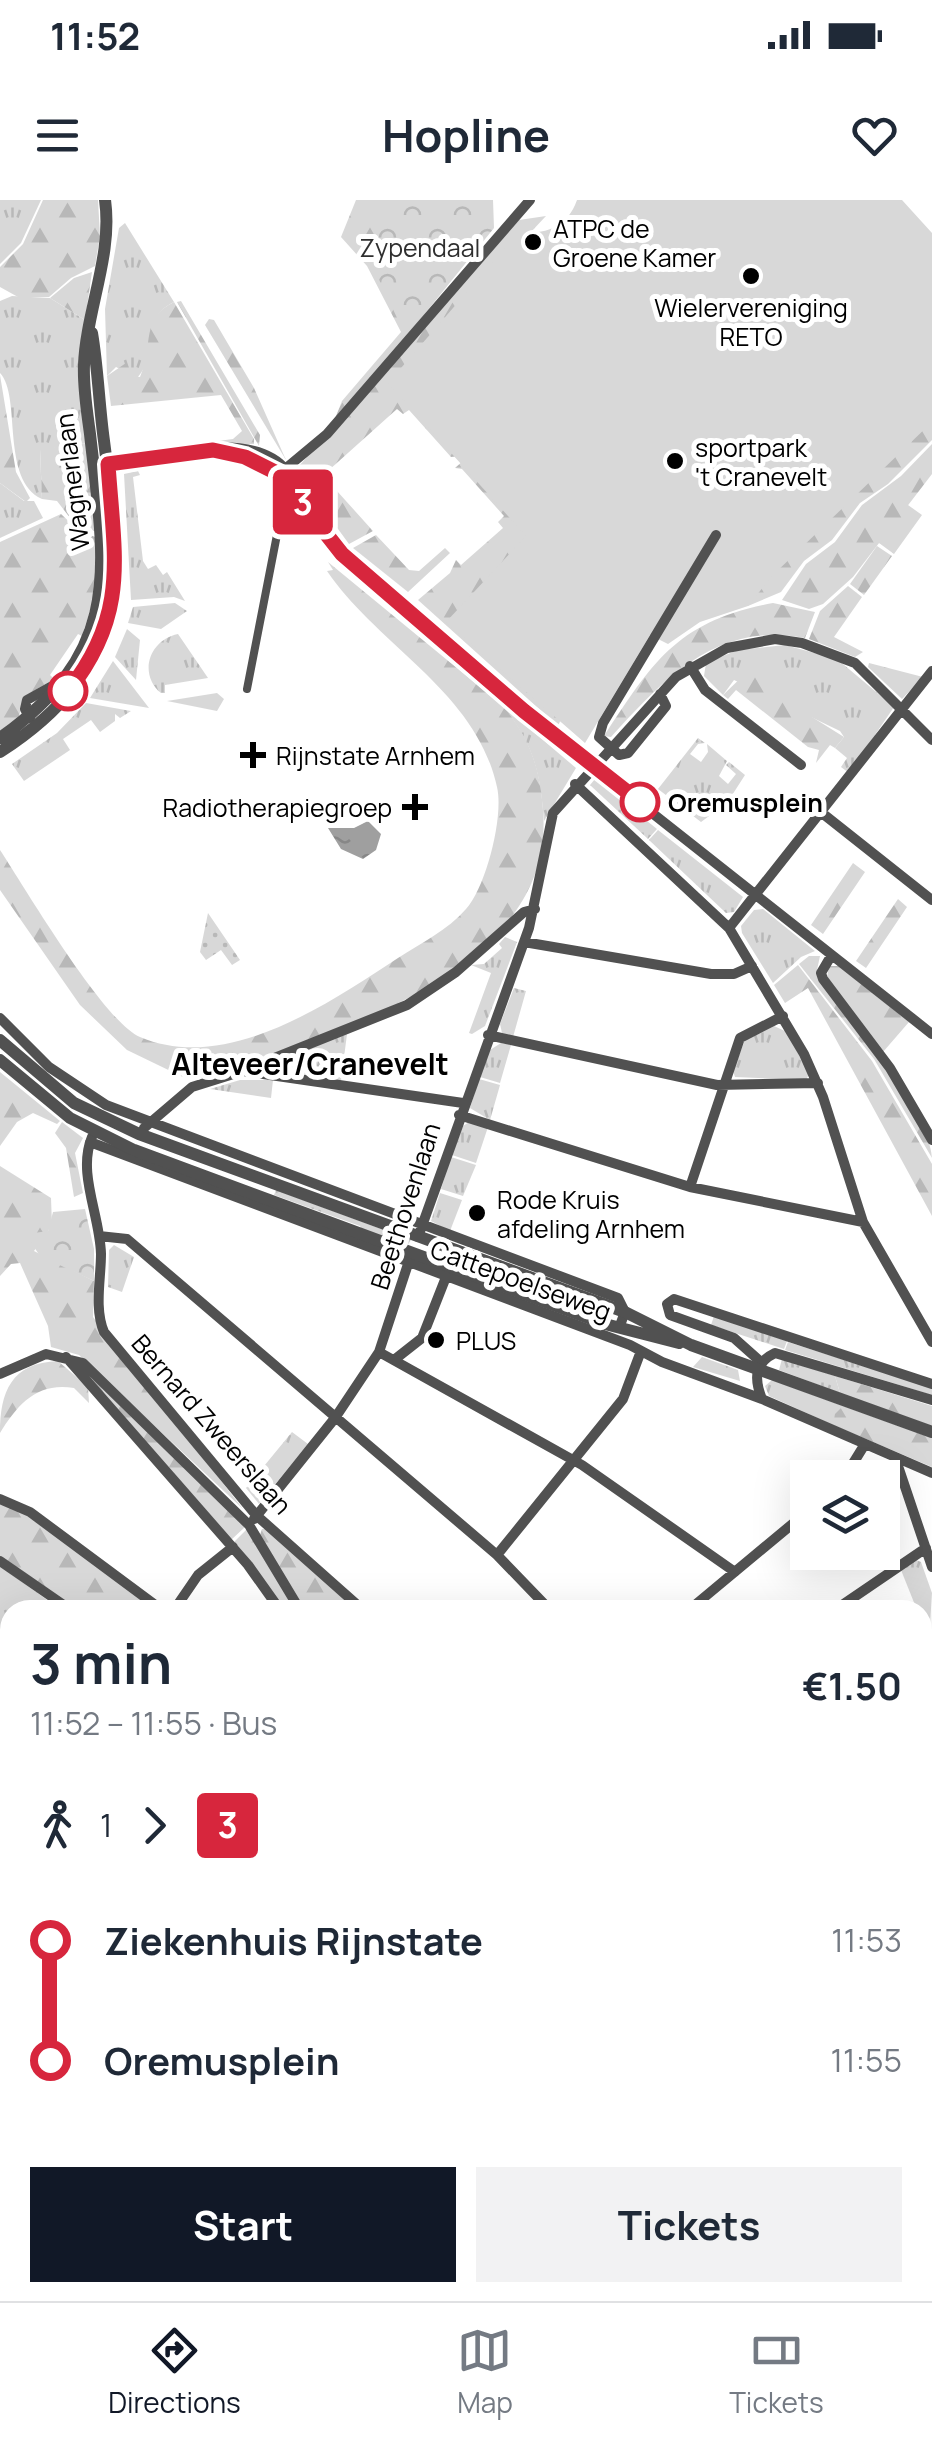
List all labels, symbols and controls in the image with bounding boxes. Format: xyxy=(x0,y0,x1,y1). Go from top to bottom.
text: 11:52 xyxy=(50,9,140,61)
text: Hopline xyxy=(382,104,550,166)
icon: menu xyxy=(30,108,85,163)
icon: heart xyxy=(847,108,902,163)
place label: ATPC de Groene Kamer xyxy=(553,211,716,275)
park label: Zypendaal xyxy=(360,230,480,265)
marker: ATPC de Groene Kamer xyxy=(522,231,544,253)
marker: Wielervereniging RETO xyxy=(740,265,762,287)
place label: Wielervereniging RETO xyxy=(654,290,848,354)
street label: Wagnerlaan xyxy=(46,411,98,553)
place label: sportpark 't Cranevelt xyxy=(695,430,827,494)
marker: sportpark 't Cranevelt xyxy=(664,450,686,472)
line badge: 3 xyxy=(270,470,336,534)
text: 3 xyxy=(293,478,313,526)
unlabelled marker xyxy=(49,672,87,710)
place label: Rijnstate Arnhem xyxy=(276,738,475,773)
marker: Rijnstate Arnhem xyxy=(240,742,266,768)
marker: Oremusplein xyxy=(621,783,659,821)
place label: Oremusplein xyxy=(668,785,823,820)
place label: Radiotherapiegroep xyxy=(162,790,392,825)
marker: Radiotherapiegroep xyxy=(402,794,428,820)
district label: Alteveer/Cranevelt xyxy=(171,1043,449,1084)
street label: Beethovenlaan xyxy=(362,1118,448,1294)
place label: Rode Kruis afdeling Arnhem xyxy=(497,1182,685,1246)
marker: Rode Kruis afdeling Arnhem xyxy=(466,1202,488,1224)
street label: Cattepoelseweg xyxy=(426,1231,616,1329)
place label: PLUS xyxy=(456,1323,516,1358)
street label: Bernard Zweerslaan xyxy=(124,1326,300,1522)
marker: PLUS xyxy=(425,1329,447,1351)
map controls xyxy=(790,1460,900,1570)
button: layers xyxy=(790,1460,900,1570)
text: 3 min xyxy=(30,1625,172,1701)
text: €1.50 xyxy=(802,1659,902,1711)
text: 11:52 – 11:55 · Bus xyxy=(30,1701,277,1745)
icon: walk xyxy=(30,1798,85,1853)
icon: forward xyxy=(127,1798,182,1853)
text: 3 xyxy=(217,1801,238,1849)
text: 1 xyxy=(100,1803,112,1847)
text: Ziekenhuis Rijnstate xyxy=(104,1914,483,1966)
text: 11:53 xyxy=(831,1918,902,1962)
text: Oremusplein xyxy=(104,2034,339,2086)
text: 11:55 xyxy=(831,2038,902,2082)
button: Start xyxy=(30,2167,456,2282)
button: Tickets xyxy=(476,2167,902,2282)
tab: Directions xyxy=(108,2323,241,2421)
tab: Map xyxy=(457,2323,513,2421)
tab: Tickets xyxy=(729,2323,824,2421)

